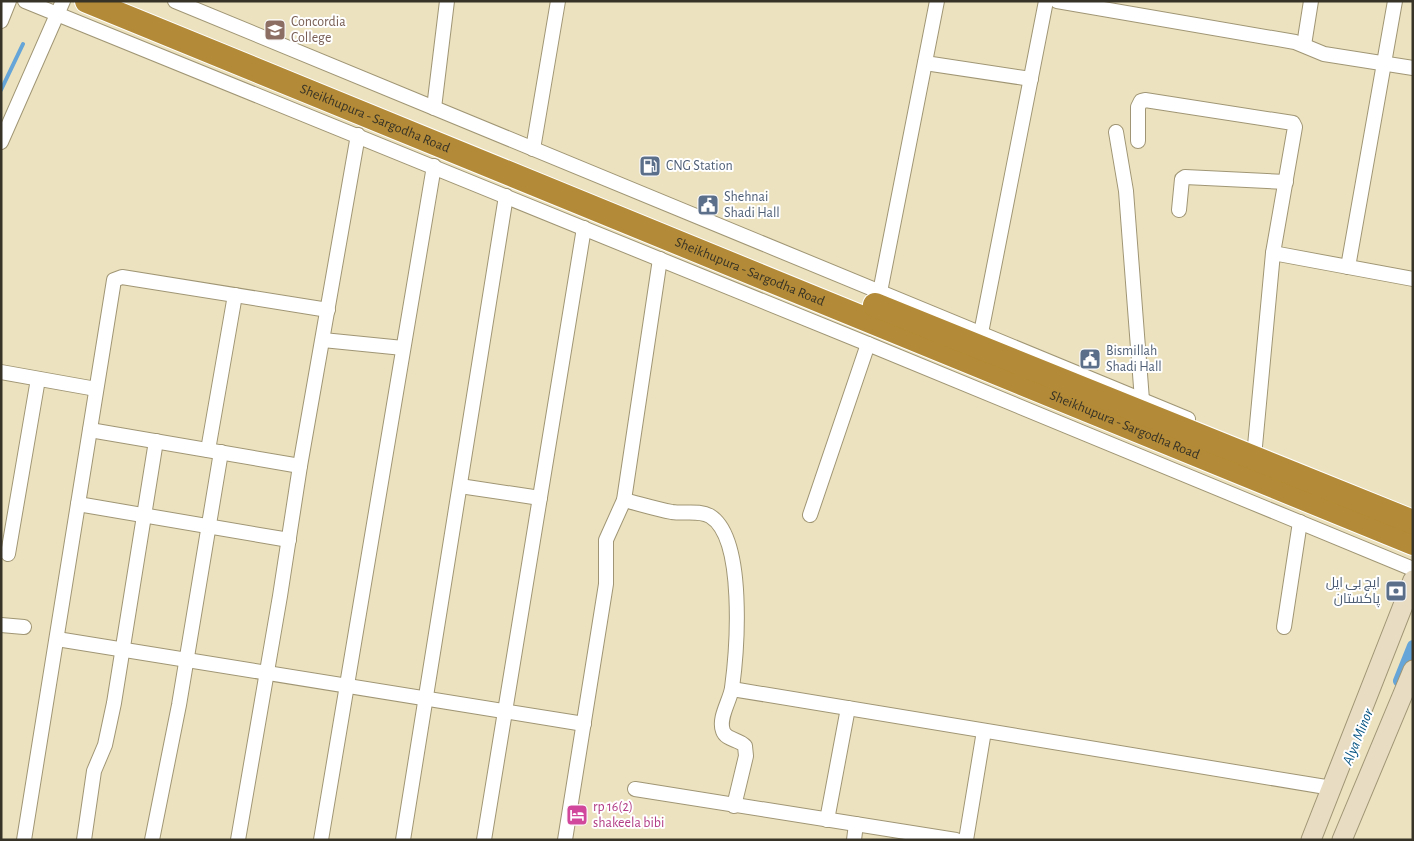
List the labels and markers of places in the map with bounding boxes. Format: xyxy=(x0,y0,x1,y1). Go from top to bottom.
place label: Concordia College xyxy=(291,15,346,45)
school or university icon: Concordia College xyxy=(263,18,287,42)
fuel station icon: CNG Station xyxy=(638,154,662,178)
place label: CNG Station xyxy=(666,159,733,173)
place label: Shehnai Shadi Hall xyxy=(724,190,780,220)
public building icon: Shehnai Shadi Hall xyxy=(696,193,720,217)
place label: Bismillah Shadi Hall xyxy=(1106,344,1162,374)
public building icon: Bismillah Shadi Hall xyxy=(1078,347,1102,371)
place label: ایچ بی ایل پاکستان xyxy=(1326,576,1380,608)
bank icon: ایچ بی ایل پاکستان xyxy=(1384,579,1408,603)
place label: rp 16(2) shakeela bibi xyxy=(593,800,664,830)
hotel icon: rp 16(2) shakeela bibi xyxy=(565,803,589,827)

